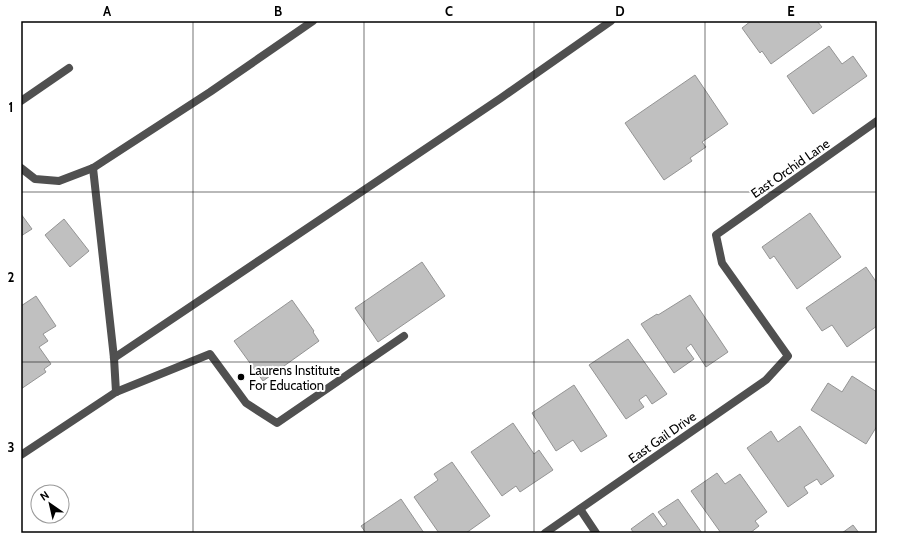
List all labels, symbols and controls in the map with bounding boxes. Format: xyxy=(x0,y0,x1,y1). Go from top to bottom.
text: A xyxy=(103,3,112,19)
text: B xyxy=(274,3,282,19)
text: C xyxy=(445,3,453,19)
text: D xyxy=(615,3,625,19)
text: E xyxy=(787,3,795,19)
text: 1 xyxy=(9,99,13,115)
street label: East Orchid Lane xyxy=(748,135,833,201)
text: 2 xyxy=(8,269,15,285)
place label: Laurens Institute For Education xyxy=(249,362,340,393)
marker: Laurens Institute For Education xyxy=(236,372,246,382)
street label: East Gail Drive xyxy=(625,408,699,466)
text: 3 xyxy=(7,439,15,455)
north arrow xyxy=(30,484,70,524)
text: N xyxy=(37,488,52,504)

